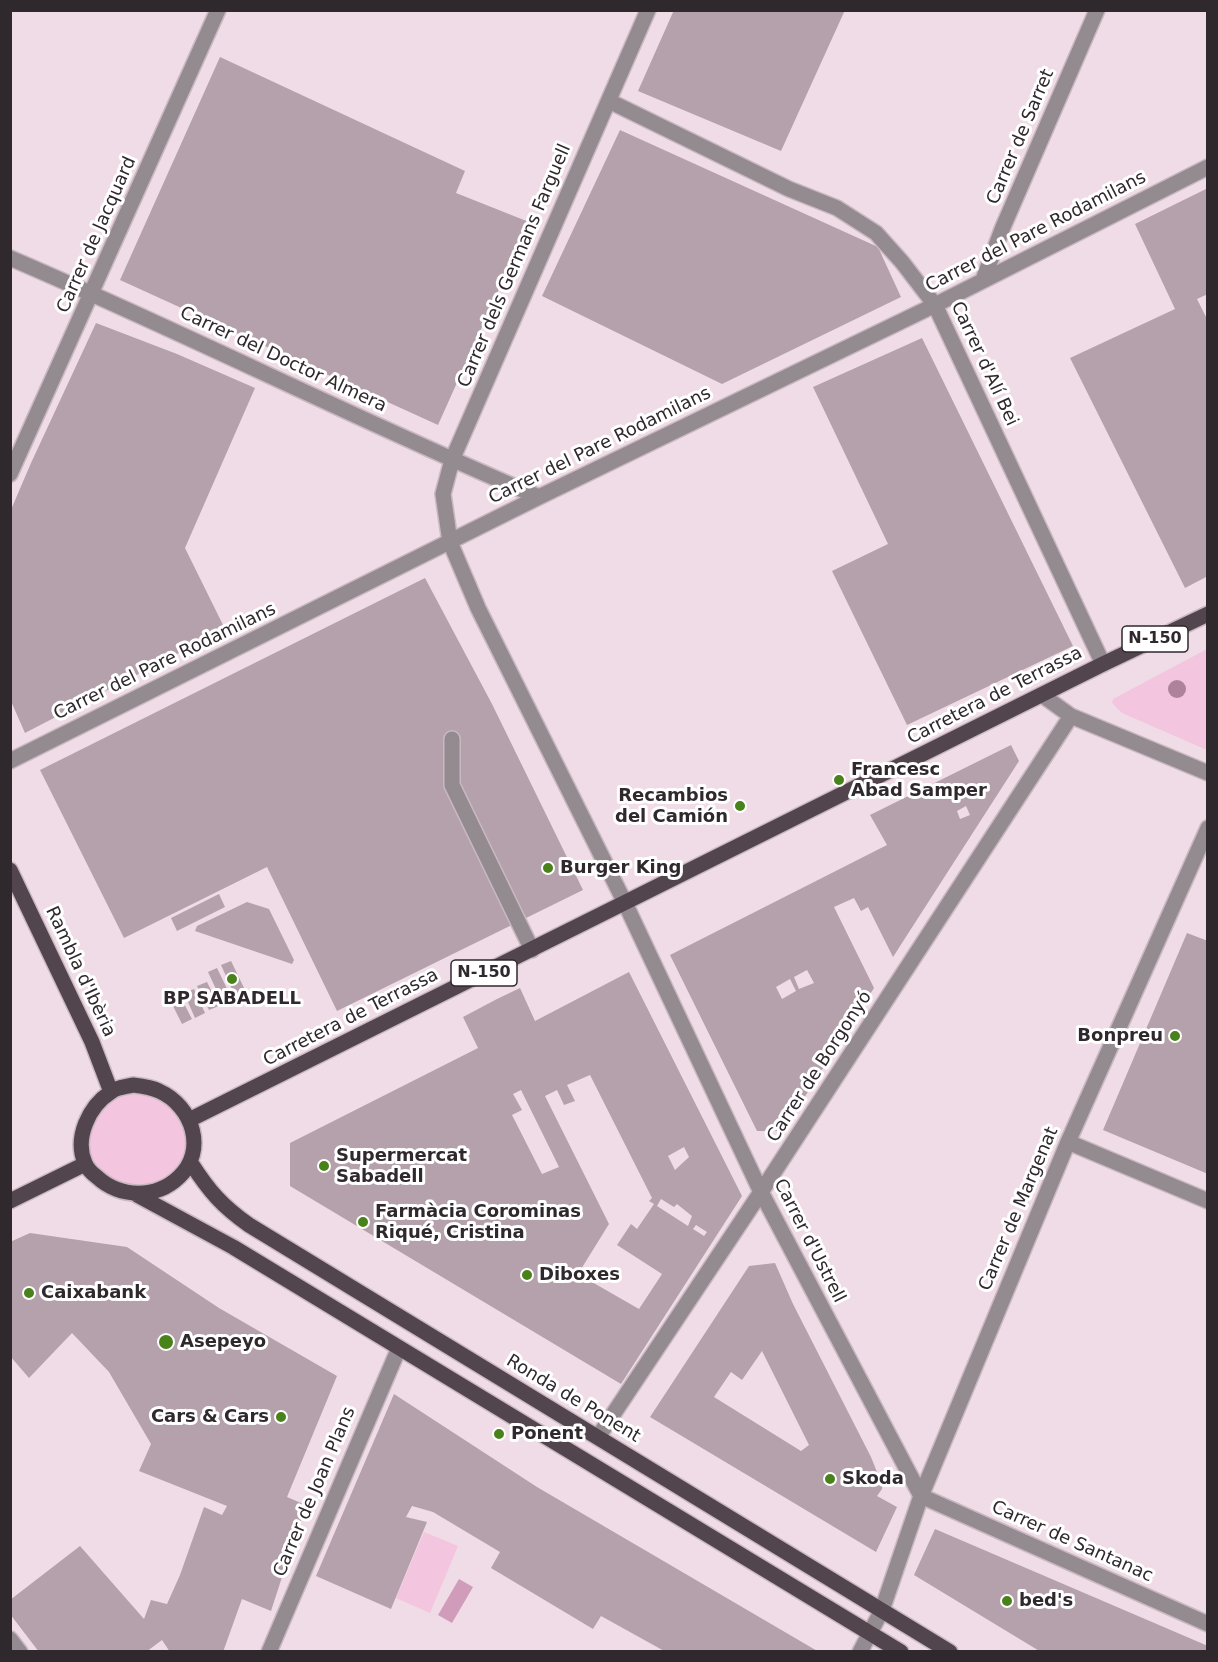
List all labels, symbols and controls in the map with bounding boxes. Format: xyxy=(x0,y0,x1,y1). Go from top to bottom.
street label: Carrer de Sarret xyxy=(983,66,1059,208)
street label: Carrer dels Germans Farguell xyxy=(454,141,576,391)
street label: Carrer de Jacquard xyxy=(53,154,141,316)
street label: Carrer del Pare Rodamilans xyxy=(922,167,1150,297)
street label: Carrer d'Alí Bei xyxy=(946,298,1022,430)
street label: Carrer del Doctor Almera xyxy=(176,303,390,417)
street label: Carrer del Pare Rodamilans xyxy=(485,383,715,509)
street label: Carrer del Pare Rodamilans xyxy=(50,599,280,725)
road number: N-150 xyxy=(1122,626,1188,652)
street label: Carretera de Terrassa xyxy=(904,642,1086,750)
place label: Francesc Abad Samper xyxy=(851,759,987,802)
marker: Francesc Abad Samper xyxy=(832,773,846,787)
place label: Recambios del Camión xyxy=(615,785,728,828)
marker: Recambios del Camión xyxy=(733,799,747,813)
place label: Burger King xyxy=(560,857,681,879)
marker: Burger King xyxy=(541,861,555,875)
street label: Rambla d'Ibèria xyxy=(40,903,120,1041)
road number: N-150 xyxy=(451,960,517,986)
street label: Carretera de Terrassa xyxy=(260,964,442,1072)
marker: BP SABADELL xyxy=(225,972,239,986)
street label: Carrer de Borgonyó xyxy=(763,987,877,1147)
place label: BP SABADELL xyxy=(163,988,301,1010)
place label: Bonpreu xyxy=(1077,1025,1163,1047)
marker: Bonpreu xyxy=(1168,1029,1182,1043)
street label: Carrer de Margenat xyxy=(975,1124,1063,1294)
place label: Supermercat Sabadell xyxy=(336,1145,467,1188)
marker: Supermercat Sabadell xyxy=(317,1159,331,1173)
street label: Carrer d'Ustrell xyxy=(769,1176,849,1306)
place label: Farmàcia Corominas Riqué, Cristina xyxy=(375,1201,581,1244)
marker: Farmàcia Corominas Riqué, Cristina xyxy=(356,1215,370,1229)
place label: Diboxes xyxy=(539,1264,620,1286)
marker: Diboxes xyxy=(520,1268,534,1282)
place label: Caixabank xyxy=(41,1282,146,1304)
marker: Caixabank xyxy=(22,1286,36,1300)
place label: Asepeyo xyxy=(180,1331,266,1353)
marker: Asepeyo xyxy=(157,1333,175,1351)
street label: Ronda de Ponent xyxy=(502,1350,644,1448)
street label: Carrer de Joan Plans xyxy=(269,1404,361,1580)
place label: Cars & Cars xyxy=(151,1406,269,1428)
marker: Cars & Cars xyxy=(274,1410,288,1424)
place label: Ponent xyxy=(511,1423,583,1445)
marker: Ponent xyxy=(492,1427,506,1441)
place label: Skoda xyxy=(842,1468,904,1490)
marker: Skoda xyxy=(823,1472,837,1486)
street label: Carrer de Santanac xyxy=(988,1497,1156,1587)
place label: bed's xyxy=(1019,1590,1073,1612)
marker: bed's xyxy=(1000,1594,1014,1608)

